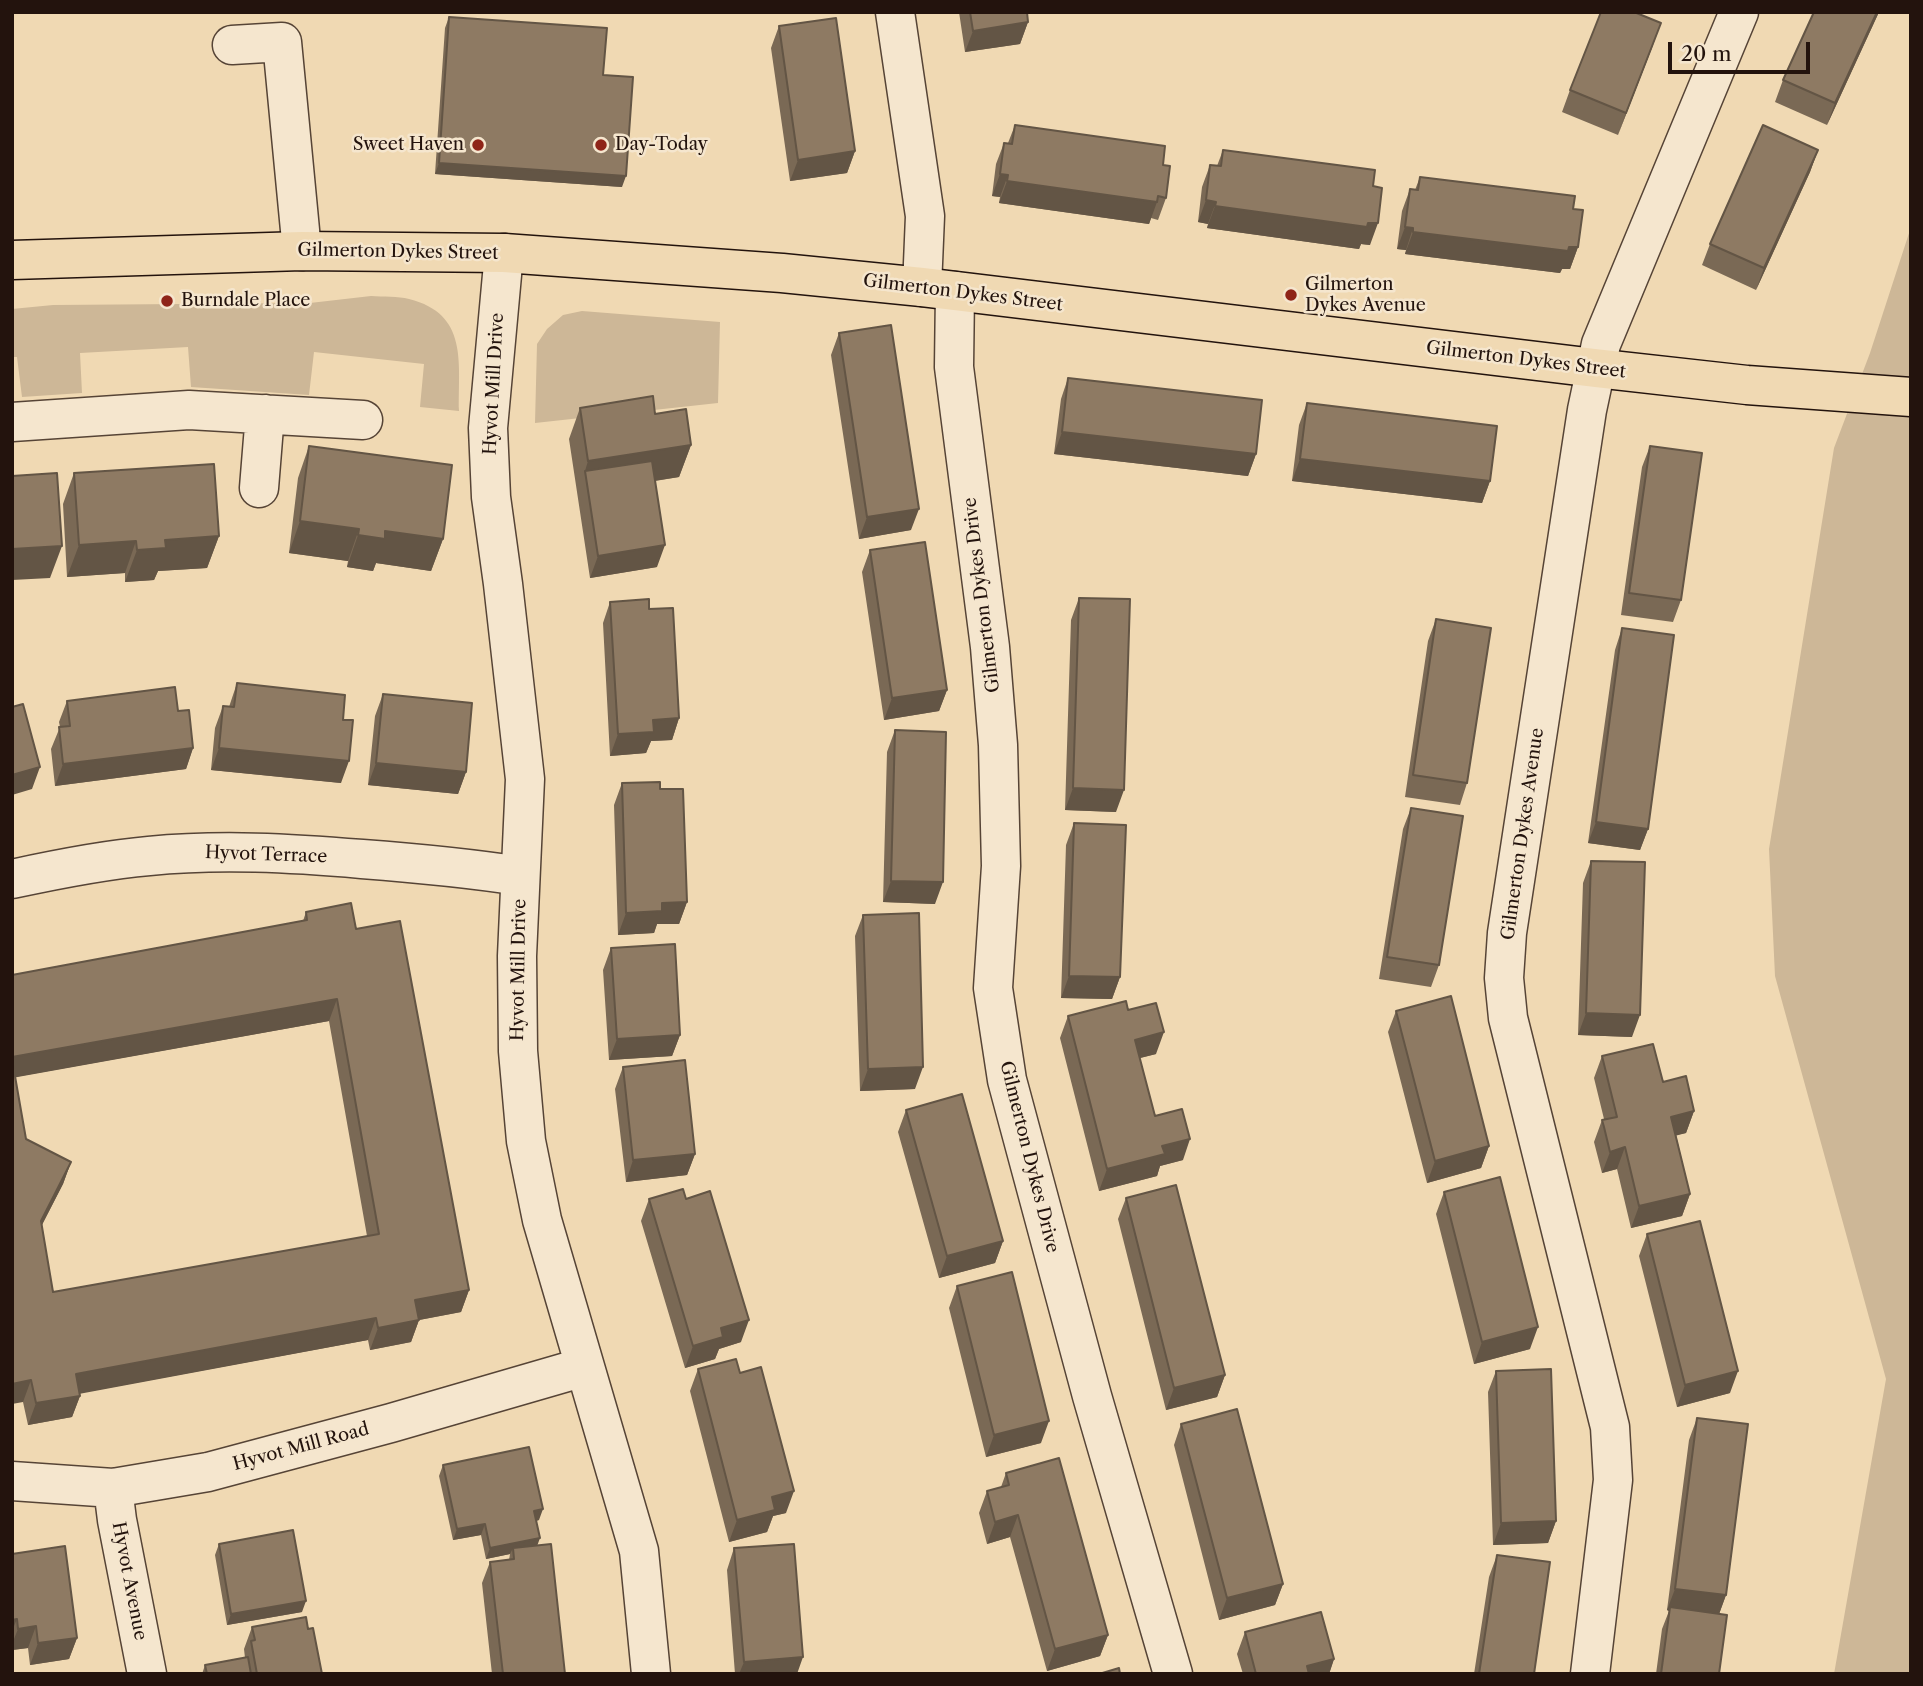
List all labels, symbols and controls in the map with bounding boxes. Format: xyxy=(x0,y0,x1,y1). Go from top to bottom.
scale bar xyxy=(1671,28,1813,72)
text: 20 m xyxy=(1681,41,1732,66)
place label: Sweet Haven xyxy=(353,134,464,156)
place label: Day-Today xyxy=(615,134,708,156)
marker: Sweet Haven xyxy=(470,137,486,153)
marker: Day-Today xyxy=(593,137,609,153)
street label: Gilmerton Dykes Street xyxy=(297,239,499,265)
street label: Gilmerton Dykes Street xyxy=(862,270,1064,316)
place label: Gilmerton Dykes Avenue xyxy=(1305,274,1426,316)
marker: Gilmerton Dykes Avenue xyxy=(1283,287,1299,303)
place label: Burndale Place xyxy=(181,290,310,312)
marker: Burndale Place xyxy=(159,293,175,309)
street label: Hyvot Mill Drive xyxy=(479,312,509,456)
street label: Gilmerton Dykes Street xyxy=(1425,337,1627,383)
street label: Gilmerton Dykes Drive xyxy=(959,496,1005,694)
street label: Gilmerton Dykes Avenue xyxy=(1497,726,1549,942)
street label: Hyvot Terrace xyxy=(204,842,328,868)
street label: Hyvot Mill Drive xyxy=(507,899,531,1041)
street label: Gilmerton Dykes Drive xyxy=(995,1059,1063,1255)
street label: Hyvot Mill Road xyxy=(231,1418,371,1476)
street label: Hyvot Avenue xyxy=(107,1520,151,1642)

